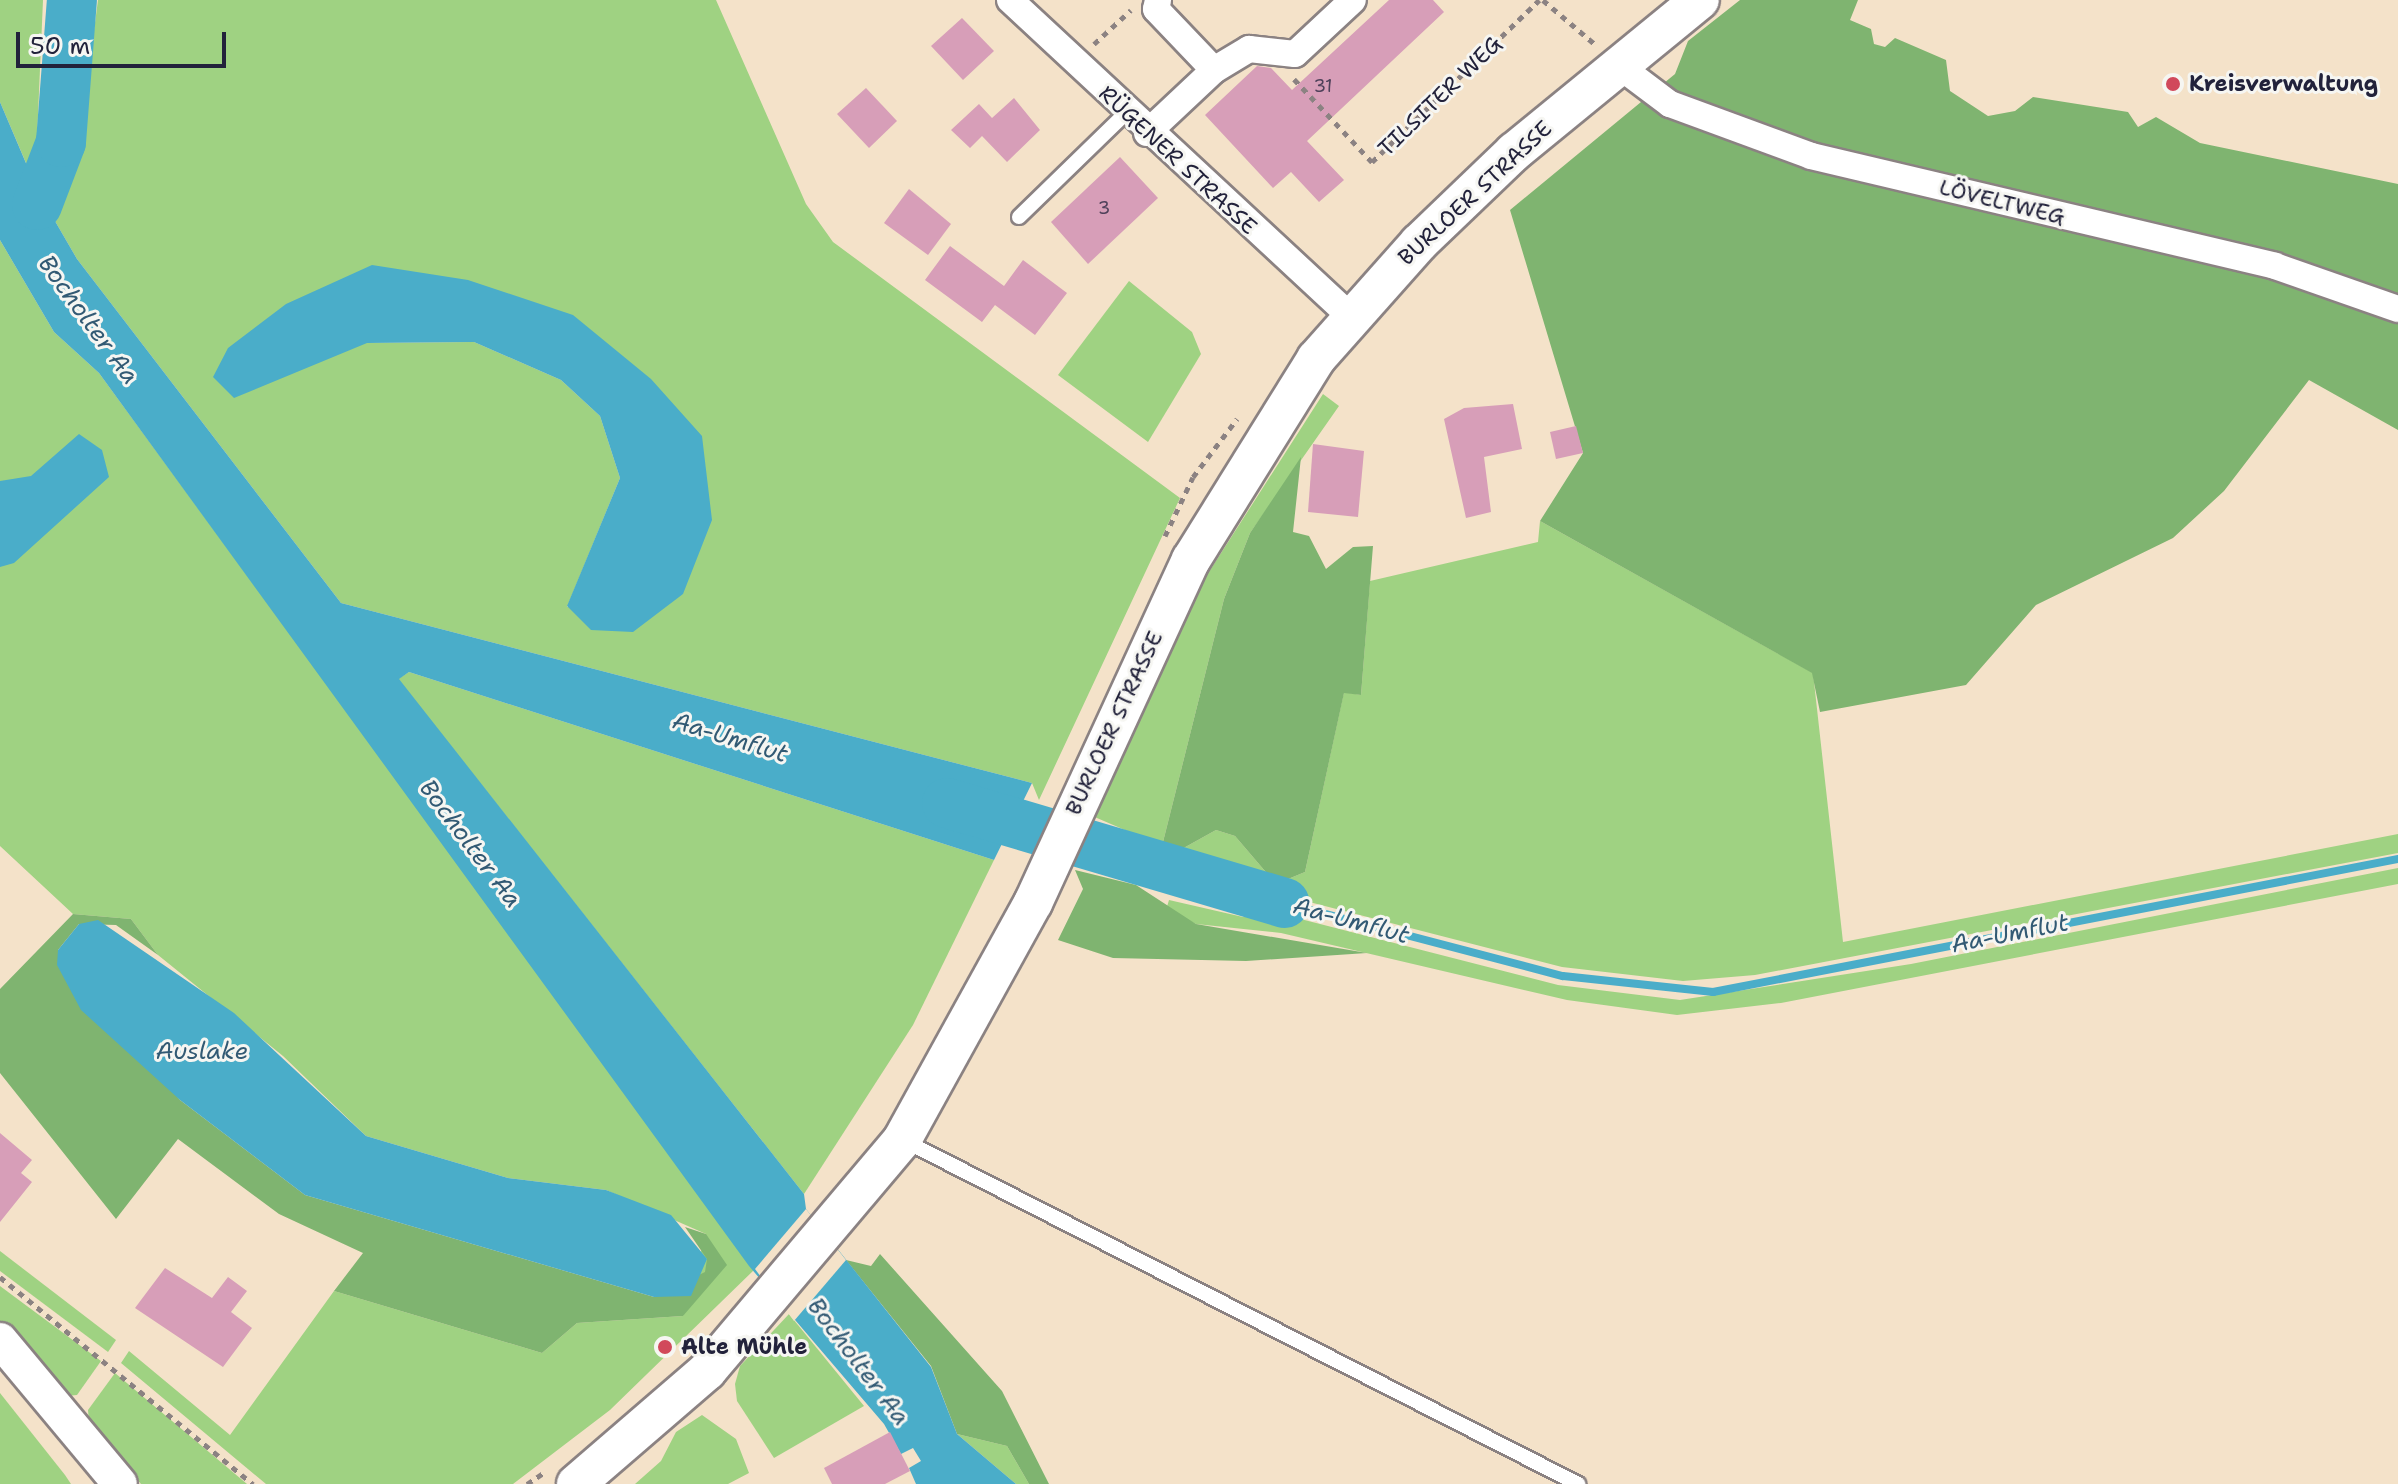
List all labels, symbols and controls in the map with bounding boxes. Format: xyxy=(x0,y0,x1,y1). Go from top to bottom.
scale bar xyxy=(20,16,230,66)
text: 50 m xyxy=(30,30,90,62)
street label: TILSITER WEG xyxy=(1373,30,1507,162)
place label: Kreisverwaltung xyxy=(2189,71,2378,97)
house number: 31 xyxy=(1313,75,1333,97)
marker: Kreisverwaltung xyxy=(2164,75,2182,93)
street label: RÜGENER STRASSE xyxy=(1094,80,1262,240)
street label: BURLOER STRASSE xyxy=(1393,115,1557,271)
street label: LÖVELTWEG xyxy=(1937,174,2067,230)
house number: 3 xyxy=(1098,197,1110,219)
water label: Bocholter Aa xyxy=(32,250,144,390)
street label: BURLOER STRASSE xyxy=(1060,627,1168,819)
water label: Aa-Umflut xyxy=(669,707,791,769)
water label: Bocholter Aa xyxy=(413,775,527,913)
water label: Aa-Umflut xyxy=(1290,892,1412,950)
water label: Aa-Umflut xyxy=(1949,909,2071,959)
water label: Auslake xyxy=(156,1038,248,1066)
water label: Bocholter Aa xyxy=(801,1293,915,1431)
place label: Alte Mühle xyxy=(681,1334,807,1360)
marker: Alte Mühle xyxy=(656,1338,674,1356)

